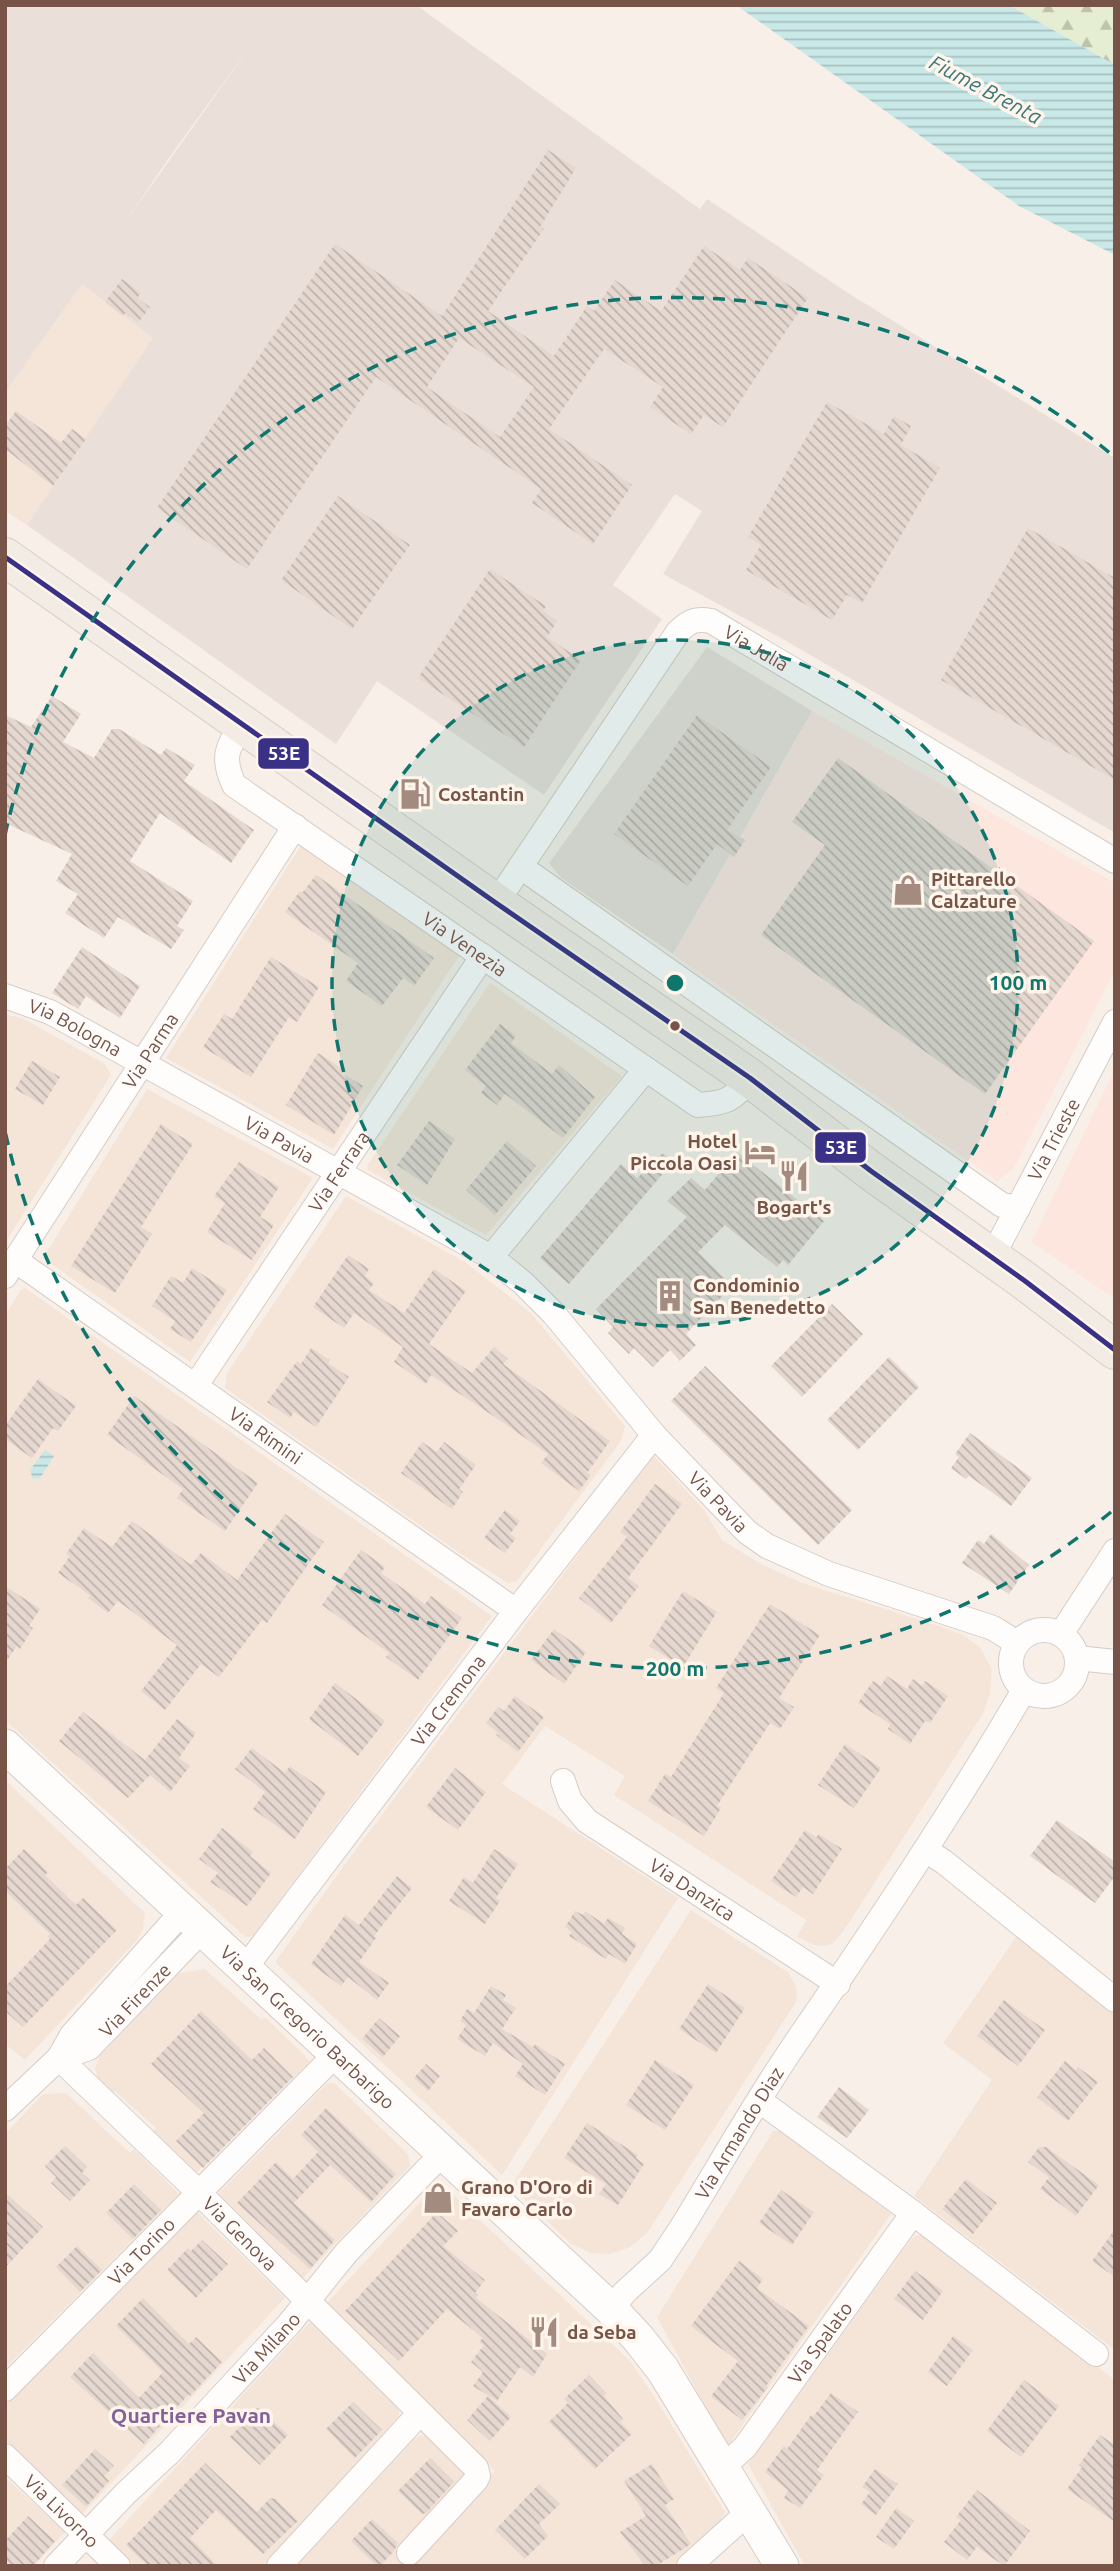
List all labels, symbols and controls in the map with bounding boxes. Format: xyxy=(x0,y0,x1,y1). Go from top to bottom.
water label: Fiume Brenta xyxy=(926,49,1046,129)
street label: Via Julia xyxy=(720,620,793,676)
line badge: 53E xyxy=(257,737,310,770)
text: 53E xyxy=(268,742,300,764)
fuel station icon: Costantin xyxy=(398,777,432,811)
place label: Costantin xyxy=(438,783,524,805)
place label: Pittarello Calzature xyxy=(931,868,1017,912)
shop icon: Pittarello Calzature xyxy=(891,873,925,907)
street label: Via Venezia xyxy=(418,907,511,981)
text: 100 m xyxy=(989,970,1047,994)
centre of rings xyxy=(663,971,687,995)
street label: Via Bologna xyxy=(26,994,126,1061)
street label: Via Parma xyxy=(118,1009,183,1093)
unlabelled marker xyxy=(668,1019,682,1033)
street label: Via Trieste xyxy=(1023,1094,1084,1184)
street label: Via Pavia xyxy=(241,1111,318,1167)
street label: Via Ferrara xyxy=(304,1127,374,1216)
place label: Hotel Piccola Oasi xyxy=(630,1130,737,1174)
line badge: 53E xyxy=(814,1131,867,1164)
hotel icon: Hotel Piccola Oasi xyxy=(743,1135,777,1169)
text: 53E xyxy=(825,1136,857,1158)
restaurant icon: Bogart's xyxy=(777,1159,811,1193)
place label: Bogart's xyxy=(756,1196,832,1218)
place label: Condominio San Benedetto xyxy=(693,1274,825,1318)
building icon: Condominio San Benedetto xyxy=(653,1279,687,1313)
street label: Via Rimini xyxy=(225,1402,307,1469)
street label: Via Pavia xyxy=(684,1467,752,1537)
street label: Via Cremona xyxy=(406,1650,490,1750)
text: 200 m xyxy=(646,1656,704,1680)
street label: Via Danzica xyxy=(645,1854,739,1925)
street label: Via San Gregorio Barbarigo xyxy=(216,1941,399,2113)
street label: Via Firenze xyxy=(95,1959,175,2042)
street label: Via Armando Diaz xyxy=(690,2062,788,2203)
place label: Grano D'Oro di Favaro Carlo xyxy=(461,2176,593,2220)
shop icon: Grano D'Oro di Favaro Carlo xyxy=(421,2181,455,2215)
street label: Via Genova xyxy=(198,2192,281,2275)
street label: Via Torino xyxy=(103,2213,179,2289)
street label: Via Spalato xyxy=(783,2297,857,2388)
street label: Via Milano xyxy=(228,2308,305,2388)
restaurant icon: da Seba xyxy=(527,2315,561,2349)
place label: da Seba xyxy=(567,2321,637,2343)
district label: Quartiere Pavan xyxy=(111,2403,271,2427)
street label: Via Livorno xyxy=(20,2470,103,2552)

